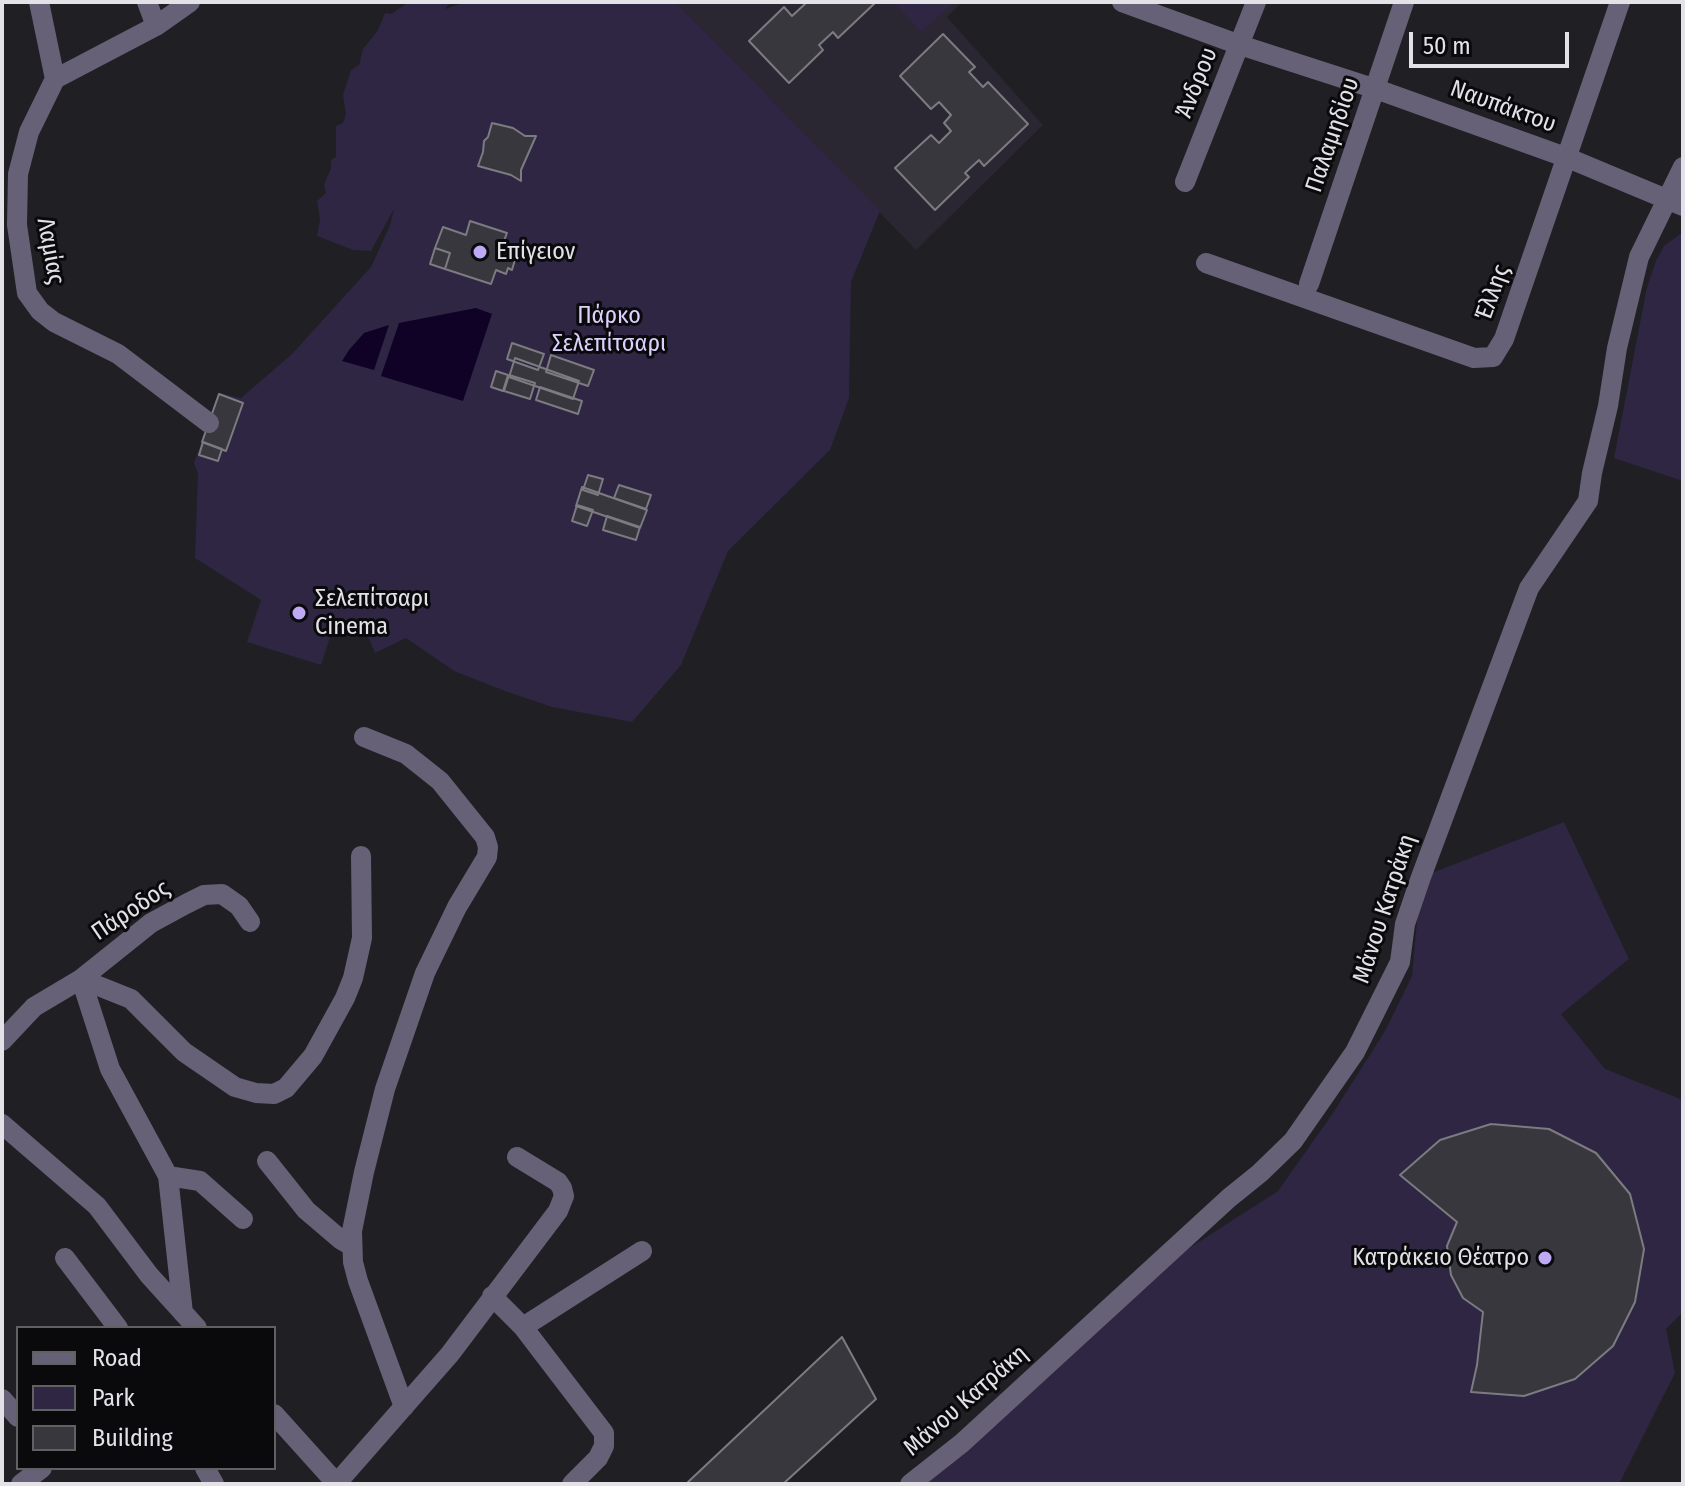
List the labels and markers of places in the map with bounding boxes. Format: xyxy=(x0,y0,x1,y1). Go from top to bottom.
place label: Επίγειον xyxy=(496,238,575,266)
marker: Επίγειον xyxy=(471,243,489,261)
place label: Σελεπίτσαρι Cinema xyxy=(315,585,429,641)
marker: Σελεπίτσαρι Cinema xyxy=(290,604,308,622)
place label: Κατράκειο Θέατρο xyxy=(1352,1244,1529,1272)
marker: Κατράκειο Θέατρο xyxy=(1536,1249,1554,1267)

